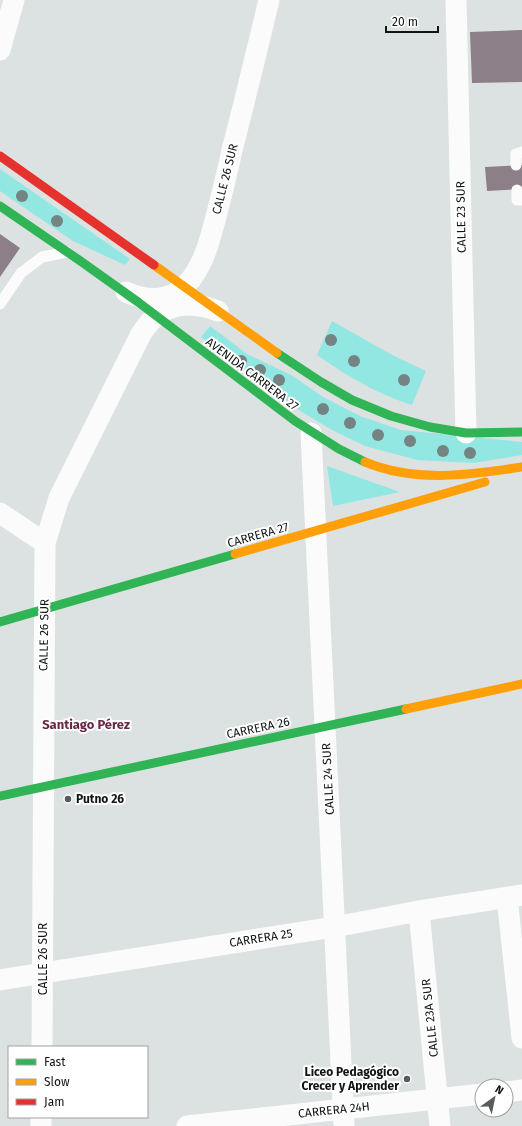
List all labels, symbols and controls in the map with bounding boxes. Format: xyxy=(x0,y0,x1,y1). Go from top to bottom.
scale bar xyxy=(386,8,438,34)
text: 20 m xyxy=(392,15,418,29)
street label: CALLE 26 SUR xyxy=(209,142,241,216)
street label: CALLE 23 SUR xyxy=(453,181,469,253)
street label: AVENIDA CARRERA 27 xyxy=(203,335,301,413)
street label: CARRERA 27 xyxy=(226,520,290,550)
street label: CALLE 26 SUR xyxy=(36,599,52,671)
street label: CARRERA 26 xyxy=(225,714,291,742)
district label: Santiago Pérez xyxy=(42,717,130,732)
street label: CALLE 24 SUR xyxy=(319,743,337,815)
place label: Putno 26 xyxy=(76,792,124,806)
marker: Putno 26 xyxy=(63,794,73,804)
street label: CALLE 26 SUR xyxy=(36,923,50,995)
street label: CARRERA 25 xyxy=(228,926,294,950)
street label: CALLE 23A SUR xyxy=(419,978,441,1058)
legend xyxy=(8,1046,148,1118)
text: Fast xyxy=(44,1055,66,1069)
place label: Liceo Pedagógico Crecer y Aprender xyxy=(301,1065,399,1093)
marker: Liceo Pedagógico Crecer y Aprender xyxy=(402,1074,412,1084)
text: Slow xyxy=(44,1075,70,1089)
north arrow xyxy=(474,1078,514,1118)
text: N xyxy=(493,1083,506,1097)
text: Jam xyxy=(44,1095,64,1109)
street label: CARRERA 24H xyxy=(297,1099,371,1121)

